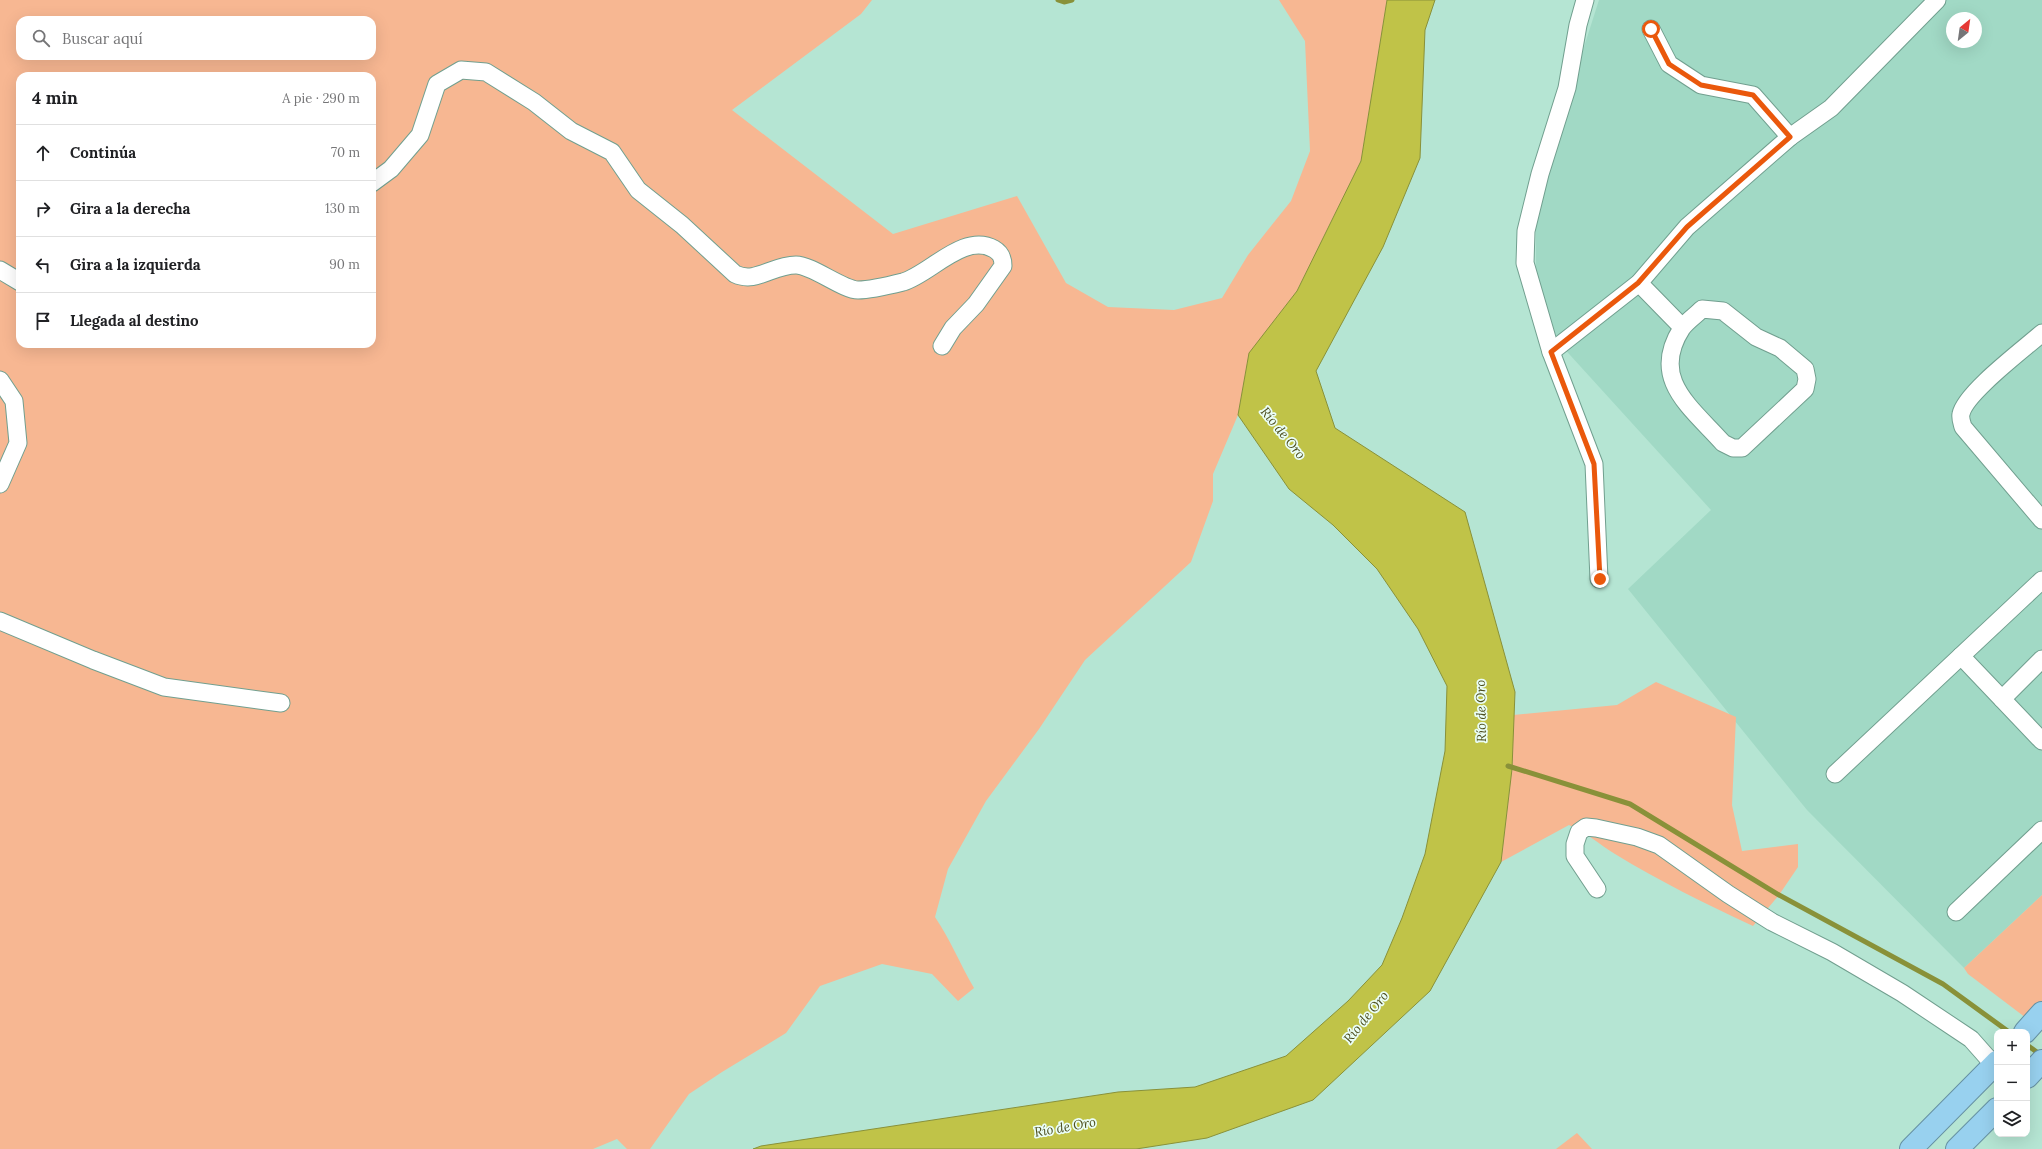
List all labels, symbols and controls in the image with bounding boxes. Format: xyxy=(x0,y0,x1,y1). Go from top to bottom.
north arrow xyxy=(1946,12,1982,48)
search box xyxy=(16,16,376,60)
route start xyxy=(1642,20,1660,38)
icon: search xyxy=(30,27,52,49)
text: Buscar aquí xyxy=(62,29,143,48)
text: 4 min xyxy=(32,87,78,109)
text: A pie · 290 m xyxy=(282,90,360,107)
icon: ahead xyxy=(32,142,54,164)
text: Continúa xyxy=(70,143,136,162)
text: 70 m xyxy=(331,144,360,161)
icon: right xyxy=(32,198,54,220)
text: Gira a la derecha xyxy=(70,199,190,218)
text: 130 m xyxy=(325,200,360,217)
icon: left xyxy=(32,254,54,276)
text: Gira a la izquierda xyxy=(70,255,201,274)
text: 90 m xyxy=(329,256,360,273)
icon: arrive xyxy=(32,310,54,332)
text: Llegada al destino xyxy=(70,311,199,330)
water label: Río de Oro xyxy=(1257,403,1309,463)
route end xyxy=(1591,570,1609,588)
water label: Río de Oro xyxy=(1472,680,1490,742)
water label: Río de Oro xyxy=(1340,987,1392,1047)
map controls xyxy=(1994,1029,2030,1137)
button: + xyxy=(1994,1029,2030,1065)
button: − xyxy=(1994,1065,2030,1101)
button: layers xyxy=(1994,1101,2030,1137)
water label: Río de Oro xyxy=(1033,1113,1097,1141)

